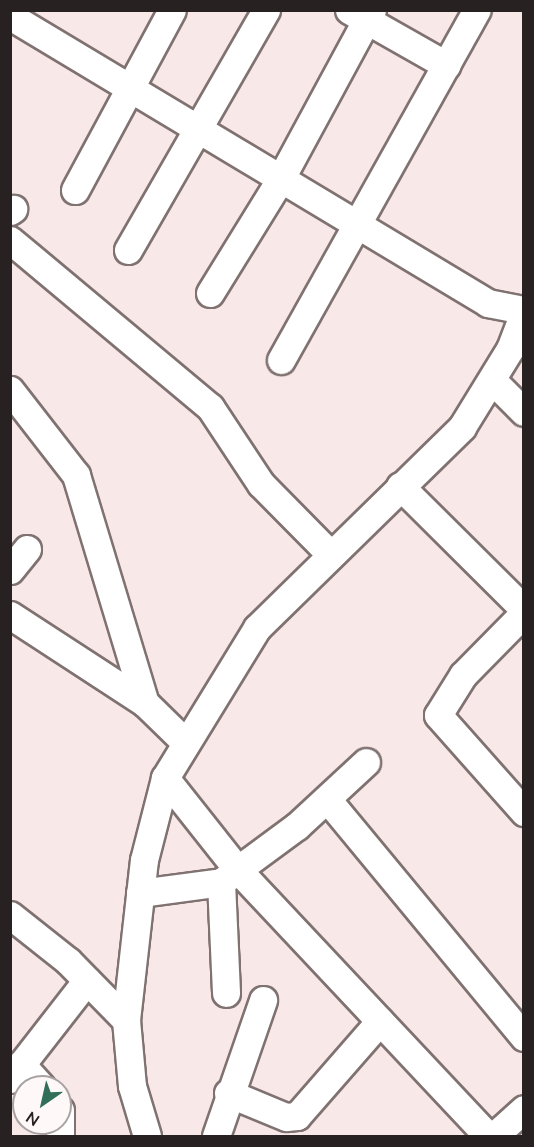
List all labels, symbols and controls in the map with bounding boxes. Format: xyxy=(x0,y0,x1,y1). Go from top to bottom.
north arrow xyxy=(12,1075,72,1135)
text: N xyxy=(22,1106,44,1131)

